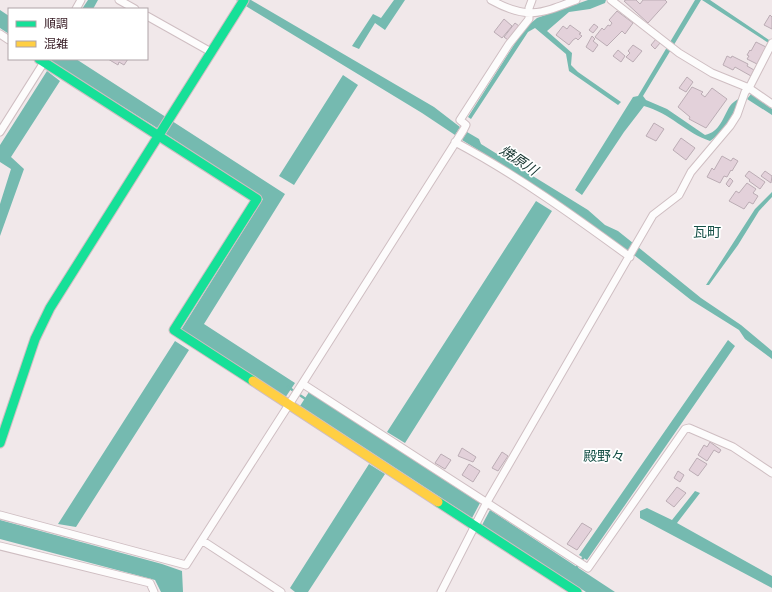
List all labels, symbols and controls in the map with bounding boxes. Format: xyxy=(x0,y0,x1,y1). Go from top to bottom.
legend xyxy=(8,8,148,60)
text: 順調 xyxy=(44,17,68,31)
text: 混雑 xyxy=(44,37,68,51)
water label: 焼原川 xyxy=(497,142,543,180)
district label: 瓦町 xyxy=(693,224,721,241)
district label: 殿野々 xyxy=(583,448,625,465)

